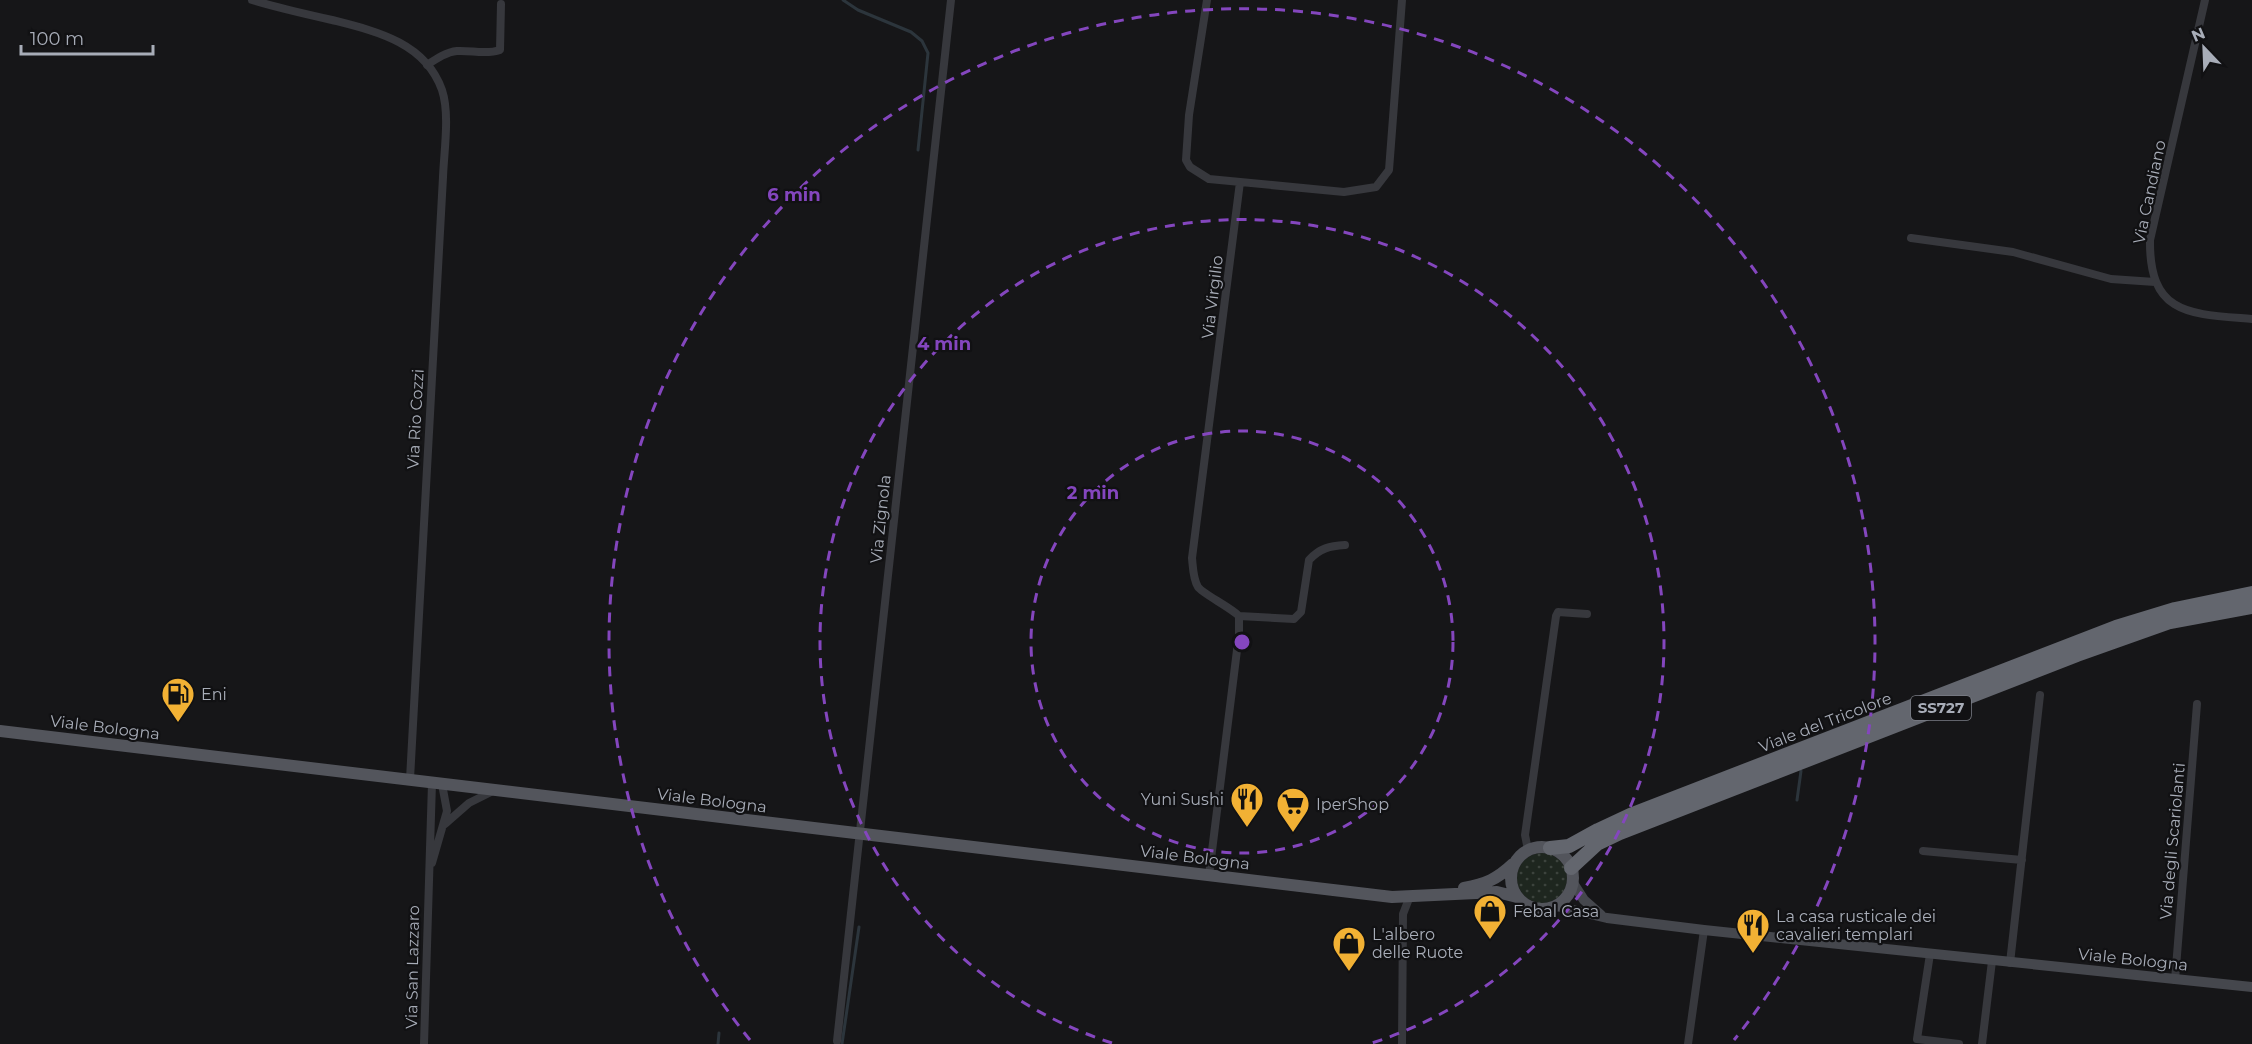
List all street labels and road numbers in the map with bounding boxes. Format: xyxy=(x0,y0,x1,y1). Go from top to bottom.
street label: Via Candiano xyxy=(2129,138,2170,246)
street label: Via Virgilio xyxy=(1198,254,1227,340)
street label: Via Rio Cozzi xyxy=(403,368,428,470)
street label: Via Zignola xyxy=(866,474,895,564)
street label: Viale del Tricolore xyxy=(1756,688,1894,757)
road number: SS727 xyxy=(1911,696,1971,720)
street label: Viale Bologna xyxy=(49,711,161,744)
street label: Via degli Scariolanti xyxy=(2156,762,2189,920)
street label: Viale Bologna xyxy=(656,784,768,817)
street label: Viale Bologna xyxy=(1139,841,1251,874)
street label: Via San Lazzaro xyxy=(402,905,423,1029)
street label: Viale Bologna xyxy=(2077,944,2189,975)

